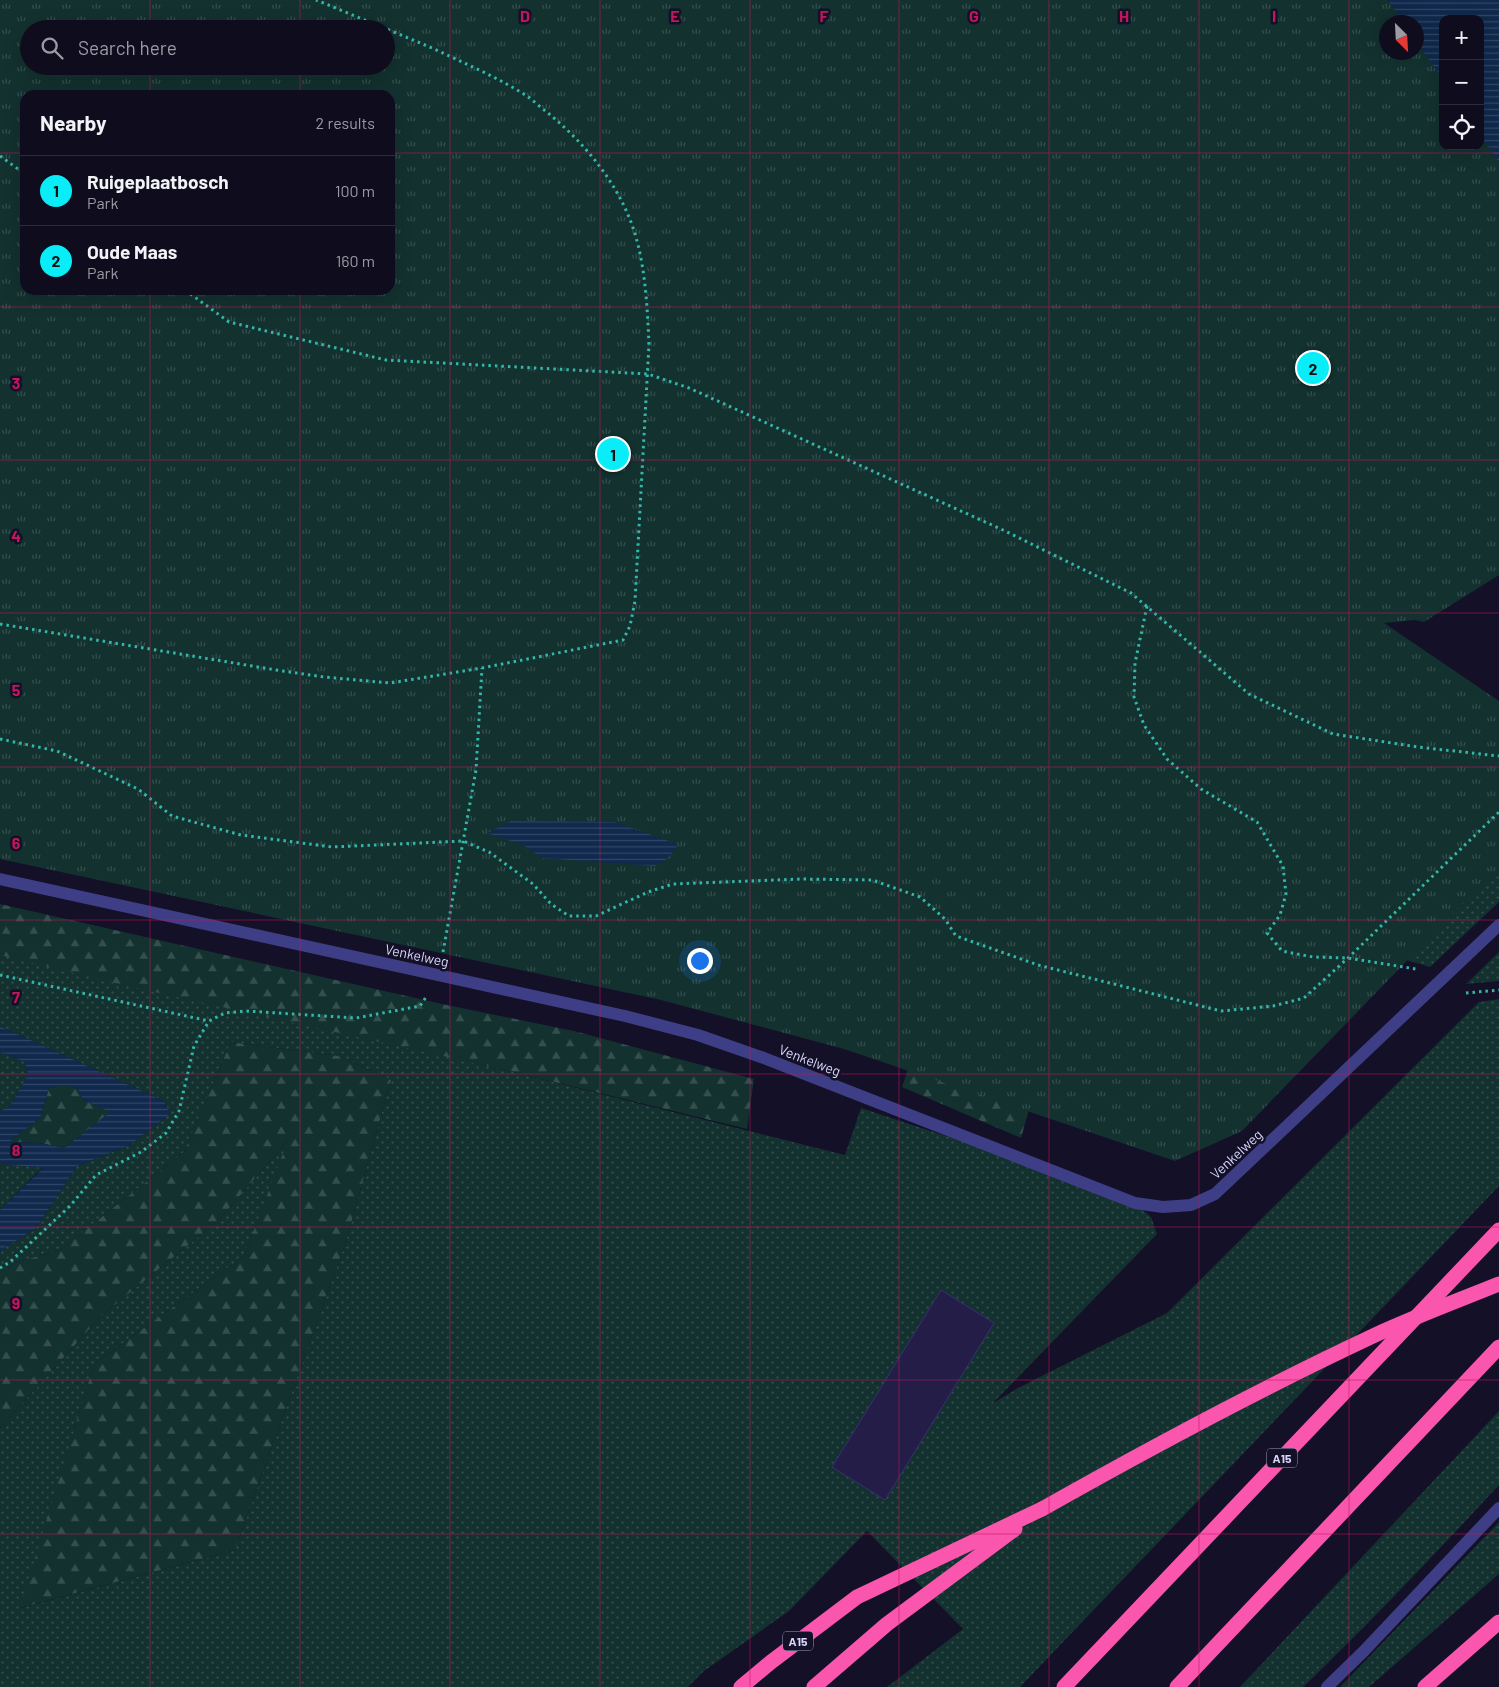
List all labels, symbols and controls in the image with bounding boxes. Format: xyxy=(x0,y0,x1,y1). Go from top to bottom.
text: D xyxy=(520,6,530,25)
text: E xyxy=(670,6,680,25)
text: F xyxy=(820,6,829,25)
text: G xyxy=(969,6,979,25)
text: H xyxy=(1119,6,1129,25)
text: I xyxy=(1272,6,1276,25)
north arrow xyxy=(1379,15,1424,60)
map controls xyxy=(1439,15,1484,150)
button: + xyxy=(1439,15,1484,60)
search box xyxy=(20,20,395,75)
icon: search xyxy=(38,34,66,62)
text: Search here xyxy=(78,36,177,59)
button: − xyxy=(1439,60,1484,105)
button: locate xyxy=(1439,105,1484,150)
text: Nearby xyxy=(40,110,106,135)
text: 2 results xyxy=(316,113,375,132)
text: Ruigeplaatbosch xyxy=(87,170,229,193)
text: 1 xyxy=(53,181,59,200)
text: 100 m xyxy=(335,181,375,200)
text: Park xyxy=(87,193,118,212)
text: Oude Maas xyxy=(87,240,177,263)
text: 2 xyxy=(52,251,60,270)
text: 160 m xyxy=(336,251,375,270)
text: Park xyxy=(87,263,118,282)
pin: 2 xyxy=(1297,349,1329,387)
text: 3 xyxy=(12,373,20,392)
pin: 1 xyxy=(597,435,629,473)
text: 4 xyxy=(11,526,21,545)
text: 5 xyxy=(12,680,21,699)
text: 6 xyxy=(12,833,21,852)
street label: Venkelweg xyxy=(384,940,450,970)
your location xyxy=(687,948,713,974)
text: 7 xyxy=(12,987,20,1006)
street label: Venkelweg xyxy=(777,1040,843,1080)
street label: Venkelweg xyxy=(1207,1126,1265,1182)
text: 8 xyxy=(12,1140,21,1159)
text: 9 xyxy=(12,1293,20,1312)
road number: A15 xyxy=(1267,1449,1297,1468)
road number: A15 xyxy=(783,1632,813,1650)

